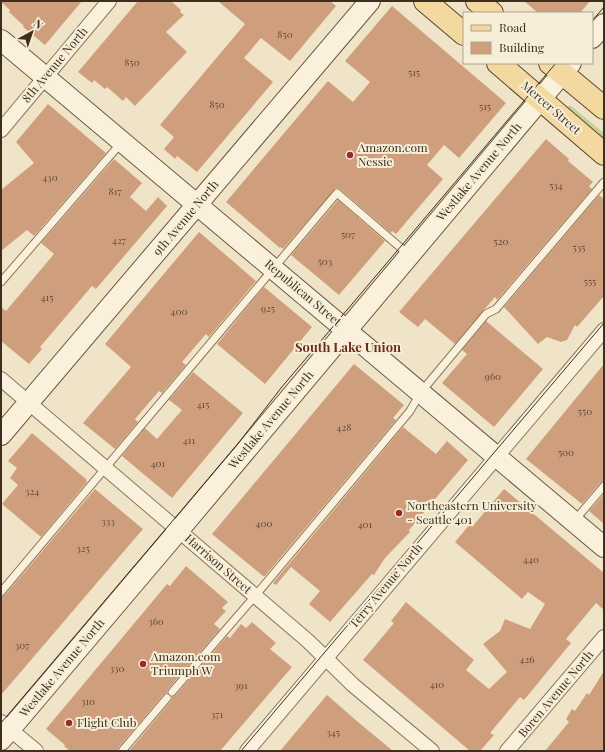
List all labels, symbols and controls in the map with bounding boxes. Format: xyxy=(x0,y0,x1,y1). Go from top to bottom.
north arrow xyxy=(12,12,52,52)
legend xyxy=(463,12,593,64)
text: Road xyxy=(499,19,526,35)
street label: 8th Avenue North xyxy=(19,24,91,106)
house number: 850 xyxy=(277,27,293,41)
text: Building xyxy=(499,39,545,55)
house number: 850 xyxy=(124,55,140,69)
house number: 515 xyxy=(408,65,420,79)
street label: Mercer Street xyxy=(519,77,585,138)
house number: 850 xyxy=(209,97,225,111)
house number: 515 xyxy=(479,99,491,113)
street label: Westlake Avenue North xyxy=(432,119,524,225)
place label: Amazon.com Nessie xyxy=(357,139,428,169)
marker: Amazon.com Nessie xyxy=(345,150,355,160)
house number: 430 xyxy=(42,170,58,184)
street label: 9th Avenue North xyxy=(149,176,222,259)
house number: 534 xyxy=(549,178,563,192)
house number: 817 xyxy=(109,184,121,198)
house number: 507 xyxy=(341,227,355,241)
house number: 427 xyxy=(112,233,126,247)
house number: 520 xyxy=(494,234,508,248)
house number: 535 xyxy=(573,240,585,254)
house number: 503 xyxy=(318,254,333,268)
street label: Republican Street xyxy=(262,255,346,330)
house number: 555 xyxy=(584,274,596,288)
house number: 415 xyxy=(41,290,53,304)
house number: 925 xyxy=(261,301,275,315)
house number: 400 xyxy=(171,304,187,318)
district label: South Lake Union xyxy=(295,338,401,355)
street label: Westlake Avenue North xyxy=(224,367,316,473)
house number: 960 xyxy=(485,369,501,383)
house number: 415 xyxy=(197,397,209,411)
house number: 550 xyxy=(578,404,592,418)
house number: 428 xyxy=(337,420,351,434)
house number: 411 xyxy=(183,433,195,447)
house number: 500 xyxy=(558,445,574,459)
house number: 401 xyxy=(151,456,166,470)
house number: 324 xyxy=(25,484,39,498)
place label: Northeastern University - Seattle 401 xyxy=(407,497,537,527)
marker: Northeastern University - Seattle 401 xyxy=(394,508,404,518)
house number: 333 xyxy=(101,514,115,528)
house number: 400 xyxy=(256,516,272,530)
house number: 401 xyxy=(358,517,373,531)
street label: Harrison Street xyxy=(182,530,256,597)
street label: Terry Avenue North xyxy=(345,540,425,631)
house number: 325 xyxy=(76,541,90,555)
house number: 440 xyxy=(523,552,539,566)
house number: 360 xyxy=(148,614,164,628)
street label: Westlake Avenue North xyxy=(15,615,107,721)
house number: 307 xyxy=(15,638,29,652)
street label: Boren Avenue North xyxy=(514,646,596,740)
place label: Amazon.com Triumph W xyxy=(150,648,221,678)
house number: 426 xyxy=(520,652,534,666)
marker: Amazon.com Triumph W xyxy=(138,659,148,669)
house number: 330 xyxy=(109,661,125,675)
house number: 410 xyxy=(430,677,444,691)
house number: 391 xyxy=(234,678,248,692)
house number: 310 xyxy=(81,694,95,708)
house number: 371 xyxy=(211,707,223,721)
place label: Flight Club xyxy=(77,714,137,730)
marker: Flight Club xyxy=(64,718,74,728)
house number: 345 xyxy=(326,725,340,739)

